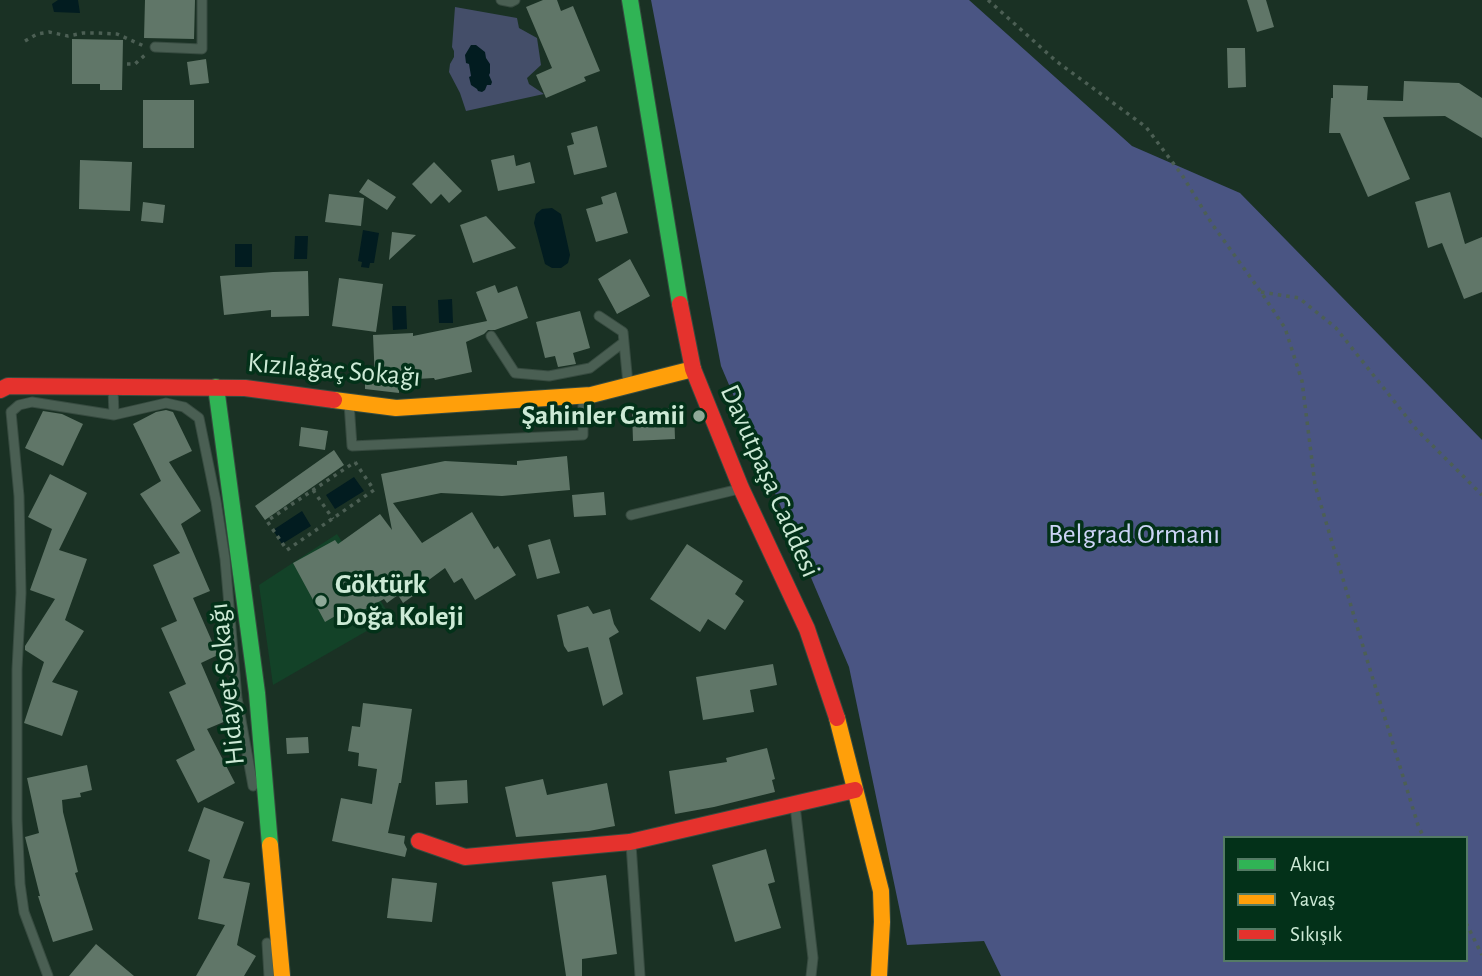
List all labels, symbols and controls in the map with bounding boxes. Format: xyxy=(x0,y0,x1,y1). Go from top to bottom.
street label: Kızılağaç Sokağı xyxy=(246,346,422,394)
street label: Davutpaşa Caddesi xyxy=(712,379,828,583)
place label: Şahinler Camii xyxy=(521,399,685,433)
marker: Şahinler Camii xyxy=(691,408,707,424)
park label: Belgrad Ormanı xyxy=(1048,518,1220,552)
place label: Göktürk Doğa Koleji xyxy=(335,568,464,634)
marker: Göktürk Doğa Koleji xyxy=(313,593,329,609)
street label: Hidayet Sokağı xyxy=(202,601,252,767)
legend xyxy=(1223,836,1468,962)
text: Akıcı xyxy=(1290,854,1330,875)
text: Yavaş xyxy=(1290,889,1335,910)
text: Sıkışık xyxy=(1290,924,1342,945)

